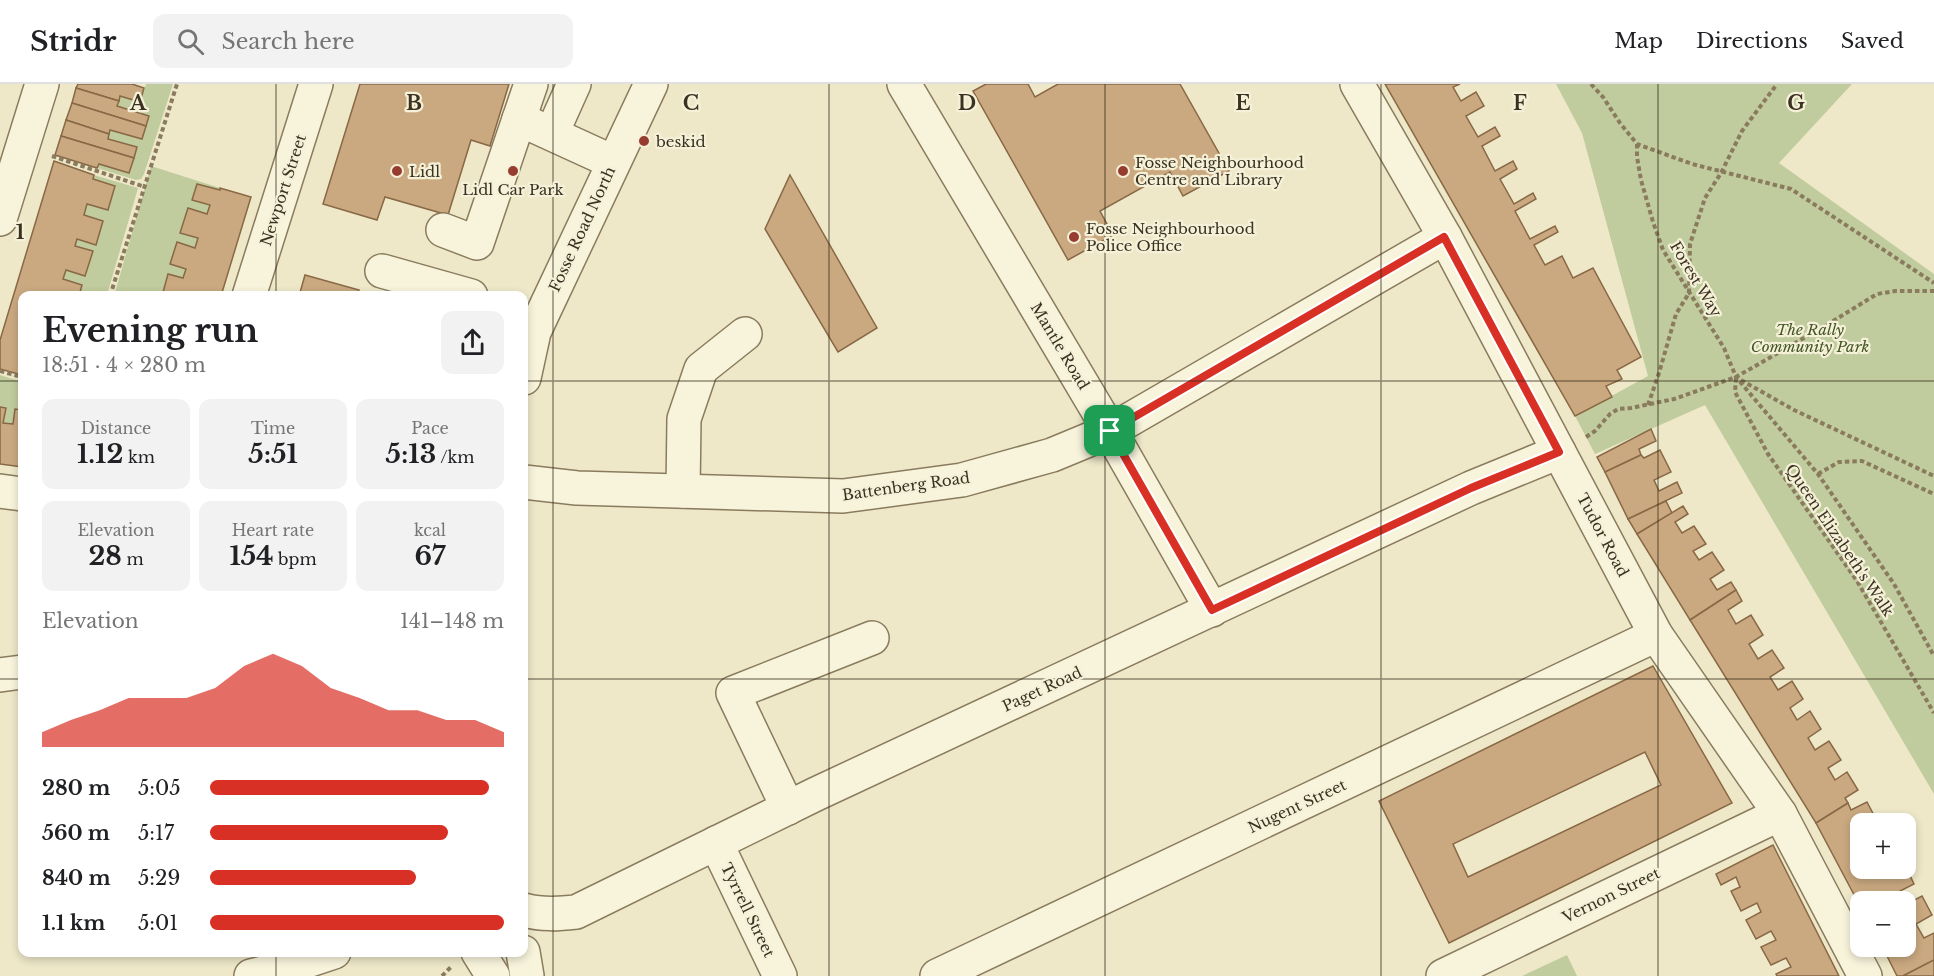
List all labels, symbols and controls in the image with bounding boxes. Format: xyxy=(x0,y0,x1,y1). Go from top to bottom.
search box xyxy=(153,14,573,68)
text: Stridr xyxy=(30,24,117,59)
icon: search xyxy=(174,25,207,58)
text: Search here xyxy=(222,28,355,55)
text: Map xyxy=(1614,28,1663,54)
text: Directions xyxy=(1696,28,1808,54)
text: Saved xyxy=(1841,28,1904,54)
text: A xyxy=(129,91,147,115)
text: B xyxy=(406,91,422,115)
text: C xyxy=(683,91,699,115)
text: D xyxy=(958,91,976,115)
text: E xyxy=(1235,91,1251,115)
text: F xyxy=(1513,91,1527,115)
text: G xyxy=(1787,91,1805,115)
street label: Newport Street xyxy=(256,131,310,248)
place label: beskid xyxy=(655,132,706,151)
marker: beskid xyxy=(637,134,651,148)
place label: Fosse Neighbourhood Centre and Library xyxy=(1135,153,1304,189)
place label: Lidl xyxy=(409,162,440,181)
street label: Fosse Road North xyxy=(545,163,619,295)
marker: Lidl xyxy=(390,164,404,178)
marker: Lidl Car Park xyxy=(506,164,520,178)
marker: Fosse Neighbourhood Centre and Library xyxy=(1116,164,1130,178)
place label: Lidl Car Park xyxy=(462,180,565,199)
place label: Fosse Neighbourhood Police Office xyxy=(1086,219,1255,255)
text: 1 xyxy=(16,220,25,244)
marker: Fosse Neighbourhood Police Office xyxy=(1067,230,1081,244)
street label: Forest Way xyxy=(1666,238,1726,321)
street label: Mantle Road xyxy=(1027,299,1093,393)
text: Evening run xyxy=(42,310,258,351)
button: share xyxy=(441,311,504,374)
park label: The Rally Community Park xyxy=(1751,320,1869,356)
text: 18:51 · 4 × 280 m xyxy=(42,353,206,377)
pin xyxy=(1084,405,1135,456)
icon: arrive xyxy=(1093,414,1126,447)
text: Distance xyxy=(81,418,151,438)
text: Time xyxy=(251,418,295,438)
text: Pace xyxy=(411,418,449,438)
text: 1.12 xyxy=(77,438,123,470)
text: 5:51 xyxy=(248,438,298,470)
text: 5:13 xyxy=(385,438,436,470)
text: km xyxy=(123,447,155,467)
text: /km xyxy=(436,447,475,467)
street label: Queen Elizabeth's Walk xyxy=(1782,460,1899,621)
street label: Battenberg Road xyxy=(841,468,971,504)
street label: Tudor Road xyxy=(1573,490,1633,580)
text: Elevation xyxy=(77,520,155,540)
text: Heart rate xyxy=(232,520,314,540)
text: kcal xyxy=(414,520,446,540)
text: 28 xyxy=(88,540,122,572)
text: 154 xyxy=(229,540,273,572)
text: 67 xyxy=(415,540,445,572)
text: m xyxy=(122,549,144,569)
text: bpm xyxy=(273,549,317,569)
text: Elevation xyxy=(42,609,139,633)
text: 141–148 m xyxy=(400,609,504,633)
street label: Paget Road xyxy=(999,662,1085,716)
street label: Nugent Street xyxy=(1245,775,1349,837)
text: 280 m xyxy=(42,776,110,800)
text: 5:05 xyxy=(138,776,181,800)
map controls xyxy=(1850,813,1916,957)
button: + xyxy=(1850,813,1916,879)
text: 560 m xyxy=(42,821,110,845)
text: 5:17 xyxy=(138,821,174,845)
street label: Tyrrell Street xyxy=(717,860,779,961)
street label: Vernon Street xyxy=(1558,863,1663,927)
text: 840 m xyxy=(42,866,111,890)
text: 5:29 xyxy=(138,866,180,890)
button: − xyxy=(1850,891,1916,957)
text: 1.1 km xyxy=(42,911,105,935)
text: 5:01 xyxy=(138,911,178,935)

